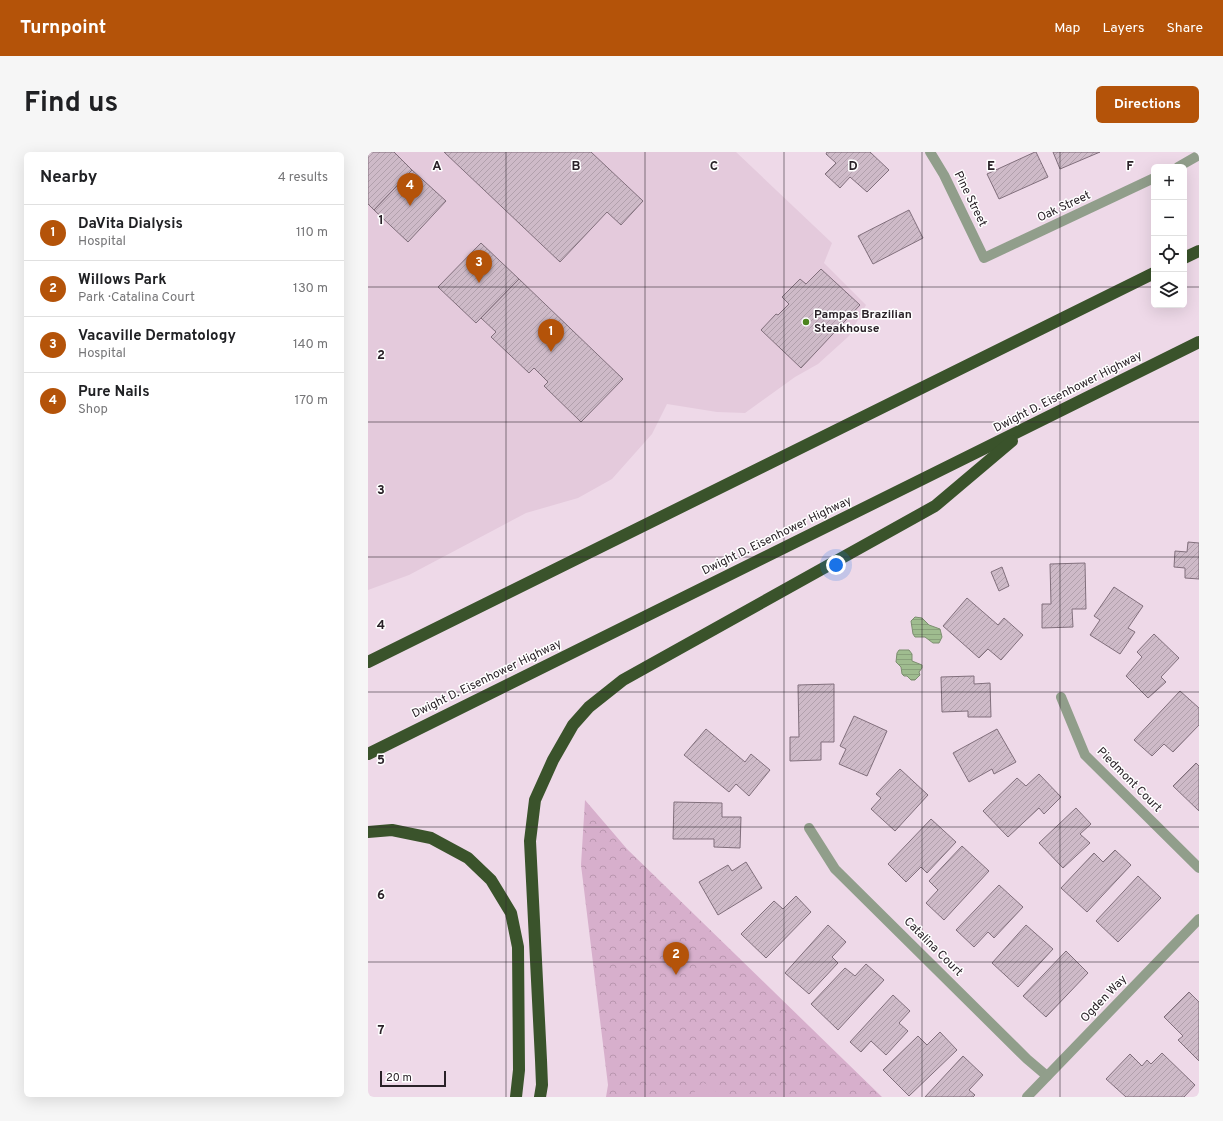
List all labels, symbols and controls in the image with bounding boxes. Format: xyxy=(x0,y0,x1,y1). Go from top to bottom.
text: Turnpoint xyxy=(20,16,106,40)
text: Map xyxy=(1054,20,1080,37)
text: Layers xyxy=(1102,20,1144,37)
text: Share xyxy=(1166,20,1203,37)
text: Find us xyxy=(24,86,118,122)
button: Directions xyxy=(1096,86,1199,123)
text: A xyxy=(432,159,442,175)
text: B xyxy=(572,159,581,175)
text: C xyxy=(710,159,718,175)
text: D xyxy=(848,159,858,175)
text: E xyxy=(987,159,995,175)
text: F xyxy=(1126,159,1134,175)
map controls xyxy=(1151,164,1187,308)
button: + xyxy=(1151,164,1187,200)
text: Nearby xyxy=(40,167,97,189)
street label: Pine Street xyxy=(950,169,990,229)
text: 4 results xyxy=(278,170,328,186)
pin: 4 xyxy=(397,173,423,206)
street label: Oak Street xyxy=(1035,188,1093,226)
button: − xyxy=(1151,200,1187,236)
text: 1 xyxy=(378,213,384,229)
text: DaVita Dialysis xyxy=(78,215,183,234)
text: 1 xyxy=(50,225,56,241)
text: 110 m xyxy=(296,225,328,241)
text: Hospital xyxy=(78,234,126,250)
button: locate xyxy=(1151,236,1187,272)
pin: 3 xyxy=(466,250,492,283)
text: Willows Park xyxy=(78,271,167,290)
button: layers xyxy=(1151,272,1187,308)
text: 2 xyxy=(49,281,57,297)
text: 130 m xyxy=(293,281,328,297)
text: Park · Catalina Court xyxy=(78,290,195,306)
place label: Pampas Brazilian Steakhouse xyxy=(814,307,912,337)
marker: Pampas Brazilian Steakhouse xyxy=(801,317,811,327)
pin: 1 xyxy=(538,319,564,352)
text: Vacaville Dermatology xyxy=(78,327,236,346)
text: 3 xyxy=(49,337,57,353)
text: 140 m xyxy=(293,337,328,353)
text: Hospital xyxy=(78,346,126,362)
street label: Dwight D. Eisenhower Highway xyxy=(991,347,1145,437)
text: 2 xyxy=(377,348,385,364)
text: Pure Nails xyxy=(78,383,150,402)
text: 4 xyxy=(49,393,57,409)
text: 170 m xyxy=(294,393,328,409)
text: Shop xyxy=(78,402,108,418)
text: 3 xyxy=(377,483,385,499)
street label: Dwight D. Eisenhower Highway xyxy=(699,493,855,579)
your location xyxy=(826,555,846,575)
text: 4 xyxy=(377,618,385,634)
street label: Dwight D. Eisenhower Highway xyxy=(409,636,565,722)
street label: Piedmont Court xyxy=(1093,744,1165,816)
text: 5 xyxy=(377,753,385,769)
text: 6 xyxy=(377,888,385,904)
street label: Catalina Court xyxy=(900,914,966,980)
pin: 2 xyxy=(663,942,689,975)
street label: Ogden Way xyxy=(1077,972,1131,1026)
text: 7 xyxy=(378,1023,385,1039)
scale bar xyxy=(380,1069,446,1088)
text: 20 m xyxy=(386,1071,412,1085)

